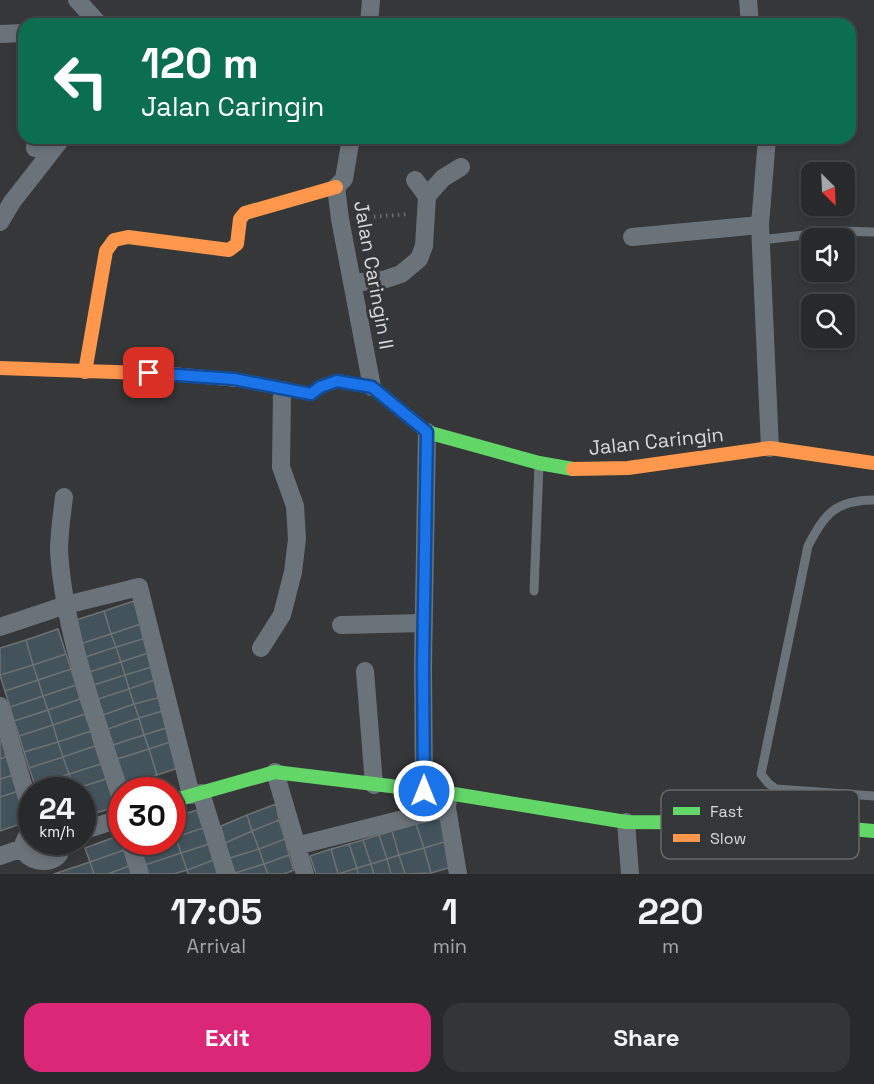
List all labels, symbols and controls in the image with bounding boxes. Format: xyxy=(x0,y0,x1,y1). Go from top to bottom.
text: 120 m xyxy=(141,37,259,90)
icon: left xyxy=(42,42,120,120)
text: Jalan Caringin xyxy=(141,89,324,124)
north arrow xyxy=(801,162,855,216)
map controls xyxy=(801,162,855,348)
street label: Jalan Caringin II xyxy=(348,199,400,351)
button: sound xyxy=(801,228,855,282)
button: search xyxy=(801,294,855,348)
pin xyxy=(123,347,174,398)
icon: arrive xyxy=(132,356,165,389)
street label: Jalan Caringin xyxy=(587,421,725,461)
position arrow xyxy=(392,759,456,823)
speed limit sign: 30 xyxy=(108,777,186,855)
text: 24 xyxy=(39,789,75,828)
legend xyxy=(661,790,859,859)
text: Fast xyxy=(710,801,743,822)
text: km/h xyxy=(39,822,75,841)
text: Slow xyxy=(710,828,746,849)
text: 17:05 xyxy=(170,889,262,935)
text: 1 xyxy=(442,889,458,935)
text: 220 xyxy=(637,889,704,935)
text: Arrival xyxy=(187,933,246,959)
text: min xyxy=(433,933,467,959)
text: m xyxy=(662,933,679,959)
button: Exit xyxy=(24,1003,431,1072)
button: Share xyxy=(443,1003,850,1072)

